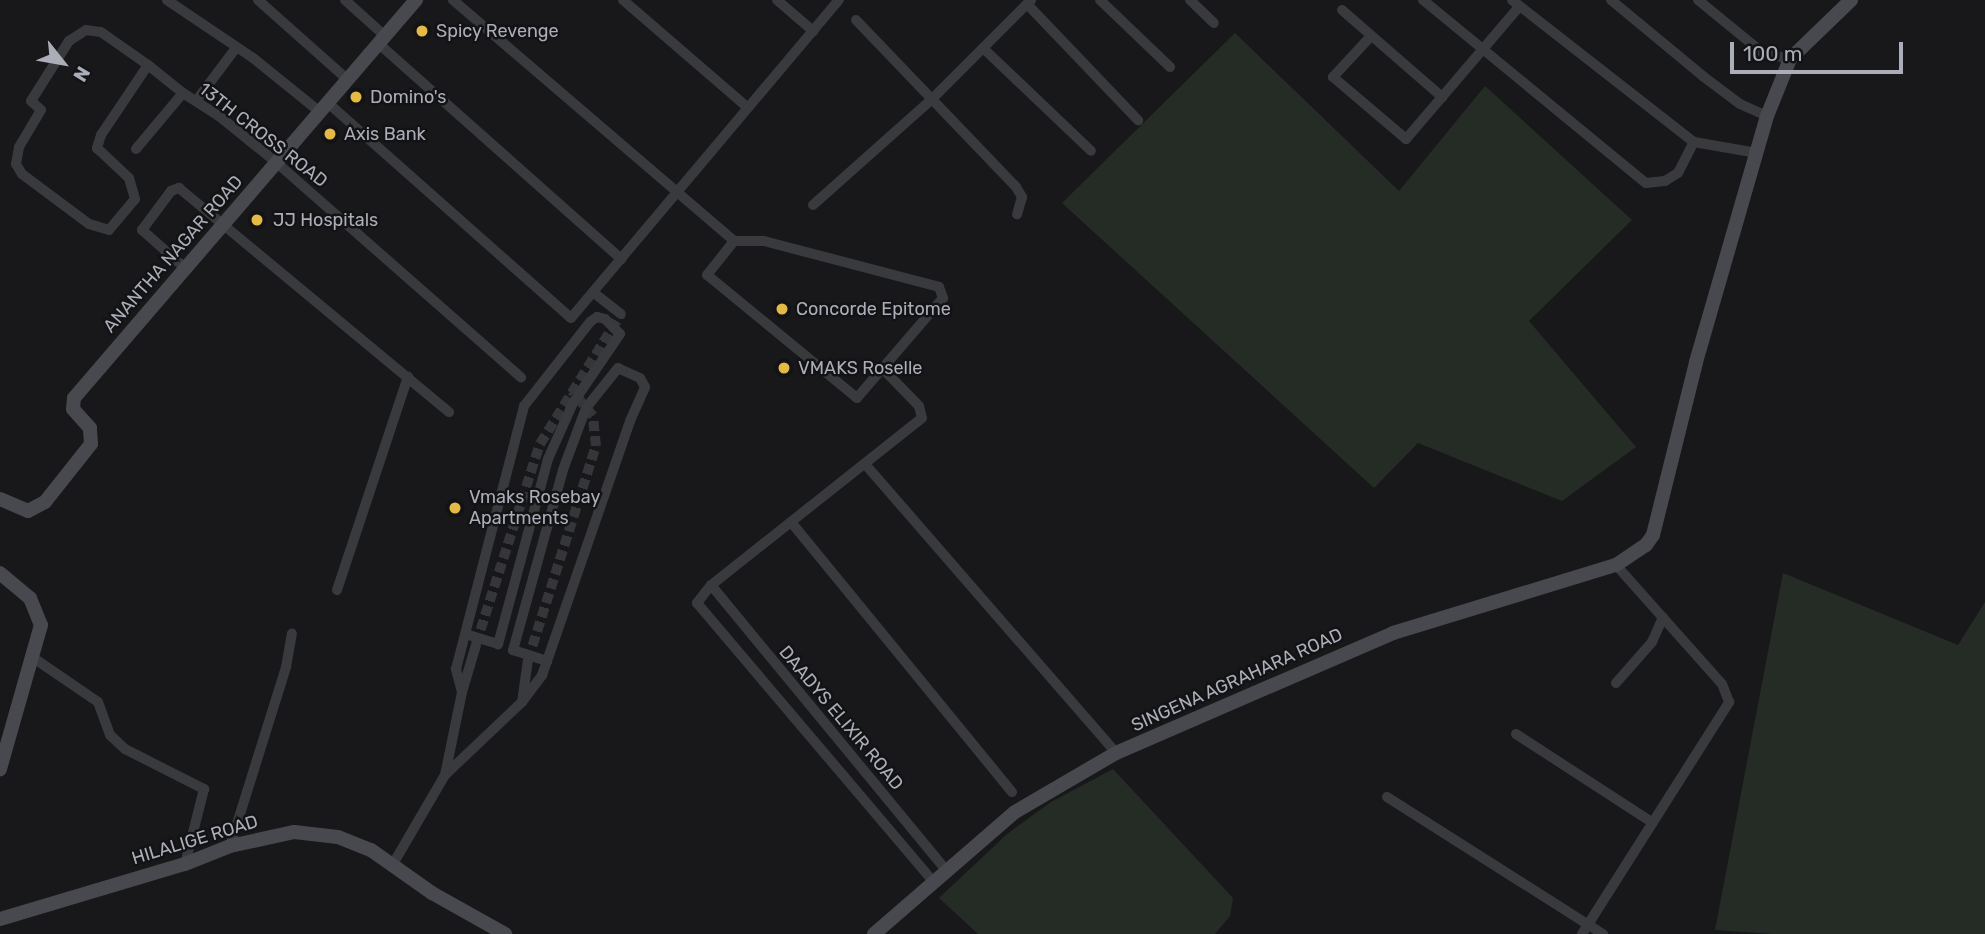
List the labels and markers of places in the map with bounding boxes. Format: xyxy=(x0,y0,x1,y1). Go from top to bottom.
place label: Spicy Revenge xyxy=(436,20,559,42)
marker: Spicy Revenge xyxy=(414,23,430,39)
place label: Domino's xyxy=(370,86,447,108)
marker: Domino's xyxy=(348,89,364,105)
place label: Axis Bank xyxy=(344,123,426,145)
marker: Axis Bank xyxy=(322,126,338,142)
place label: JJ Hospitals xyxy=(273,209,378,231)
marker: JJ Hospitals xyxy=(247,210,267,230)
place label: Concorde Epitome xyxy=(796,298,951,320)
marker: Concorde Epitome xyxy=(774,301,790,317)
place label: VMAKS Roselle xyxy=(798,357,922,379)
marker: VMAKS Roselle xyxy=(776,360,792,376)
place label: Vmaks Rosebay Apartments xyxy=(469,487,600,530)
marker: Vmaks Rosebay Apartments xyxy=(447,500,463,516)

